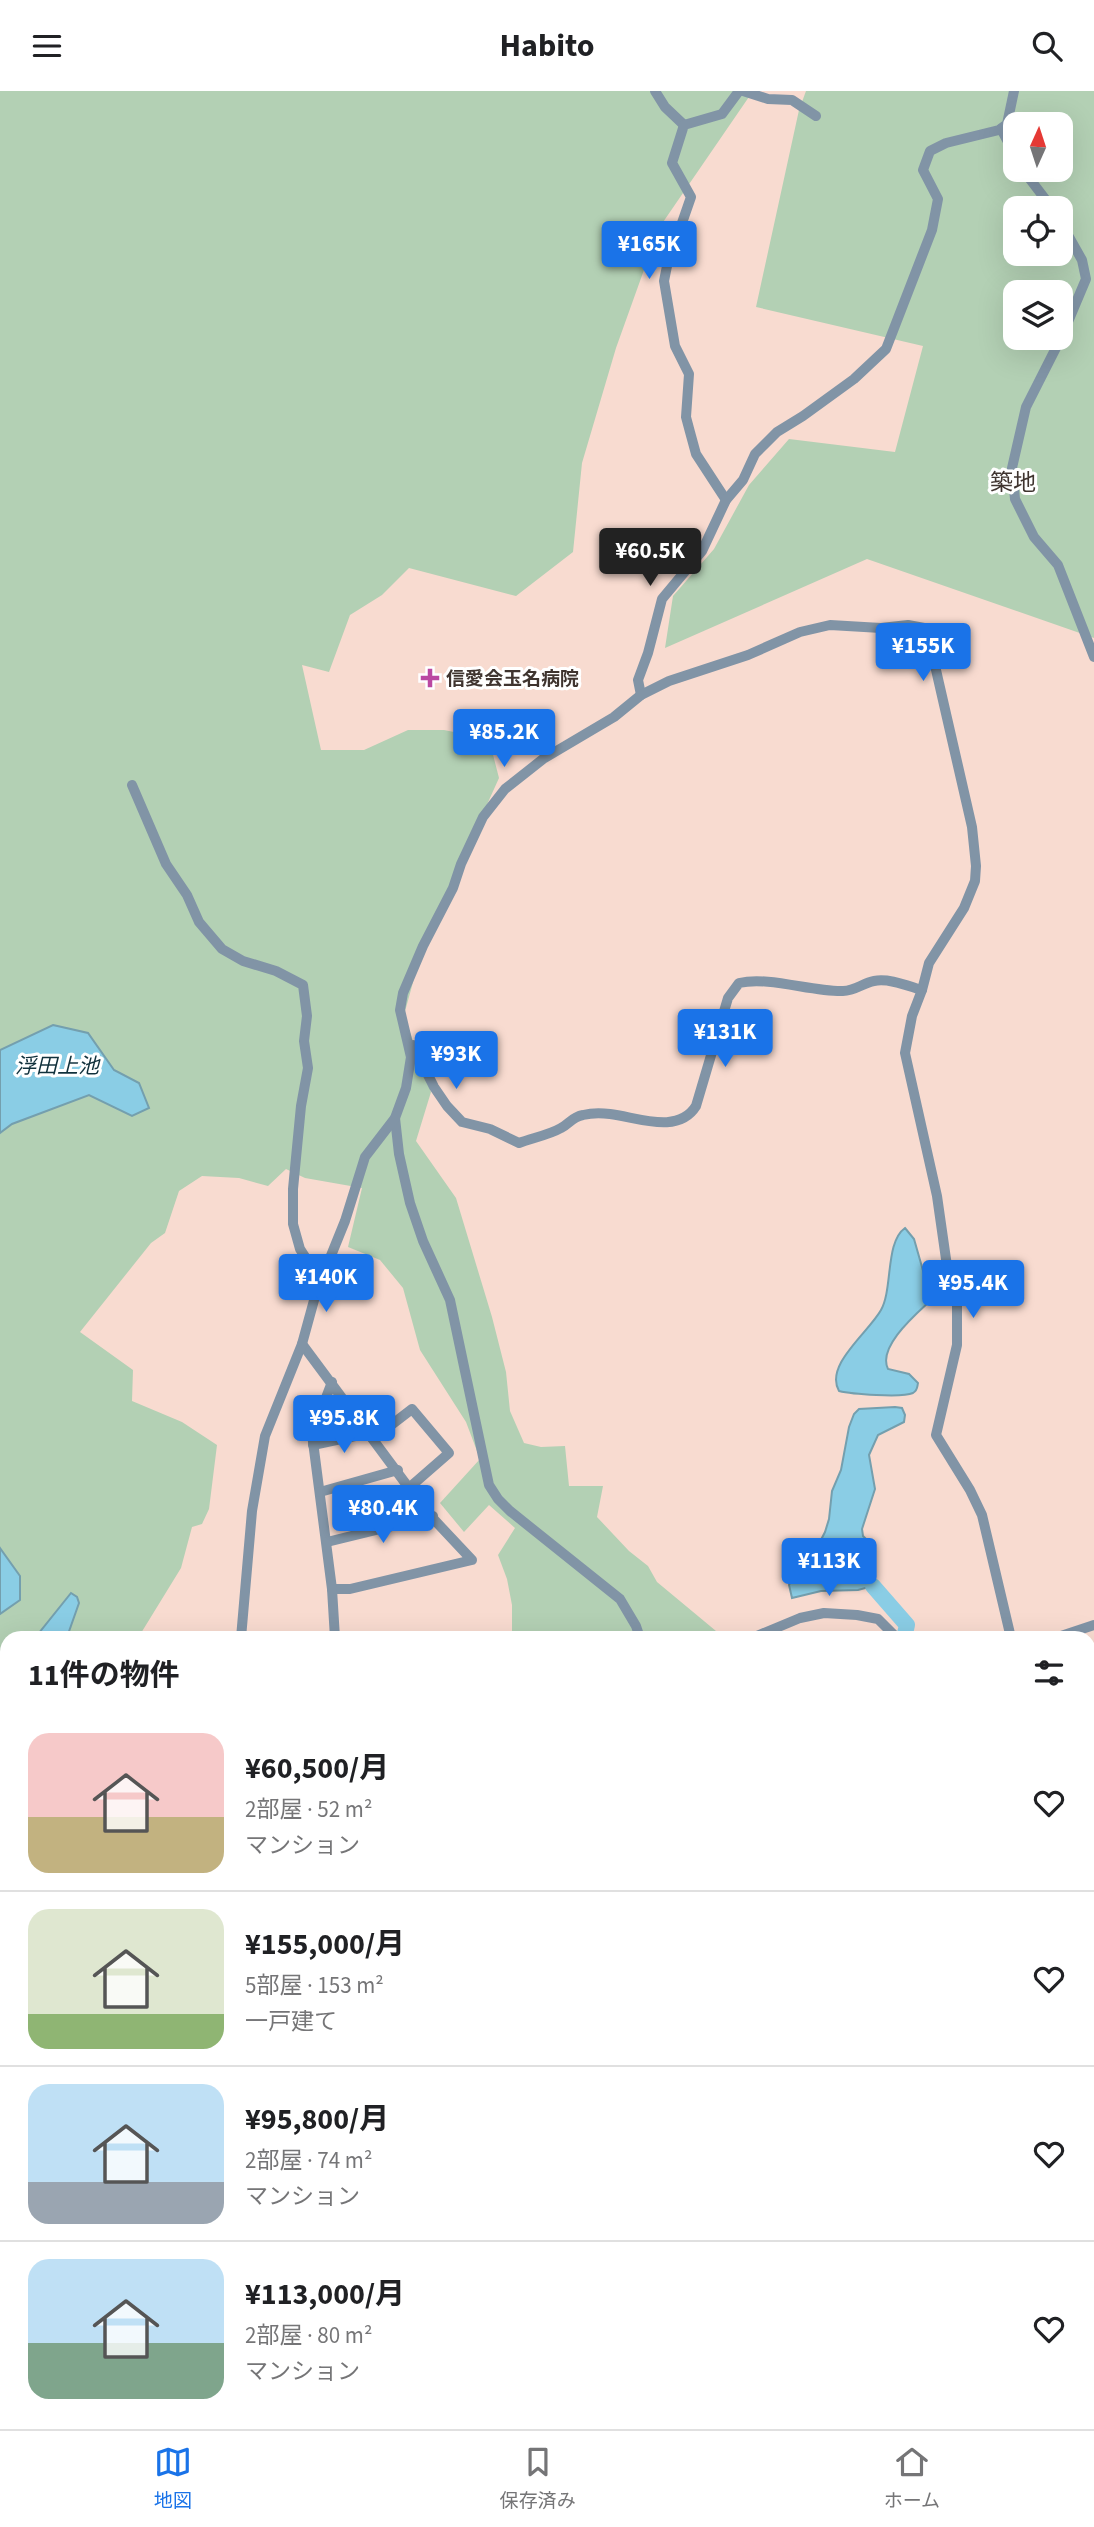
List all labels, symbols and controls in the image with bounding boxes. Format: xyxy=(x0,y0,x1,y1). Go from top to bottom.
text: Habito xyxy=(499,23,595,69)
icon: menu xyxy=(28,27,66,65)
icon: search xyxy=(1028,27,1066,65)
north arrow xyxy=(1003,112,1073,182)
map controls xyxy=(1003,112,1073,350)
button: locate xyxy=(1003,196,1073,266)
pin: ¥165K xyxy=(600,221,698,281)
text: ¥165K xyxy=(618,227,680,260)
button: layers xyxy=(1003,280,1073,350)
district label: 築地 xyxy=(990,466,1036,499)
pin: ¥60.5K xyxy=(593,529,707,588)
text: ¥60.5K xyxy=(615,534,685,567)
pin: ¥155K xyxy=(874,623,972,683)
text: ¥155K xyxy=(892,629,954,662)
place label: 信愛会玉名病院 xyxy=(446,666,579,693)
marker: 信愛会玉名病院 xyxy=(420,668,440,688)
pin: ¥85.2K xyxy=(447,709,561,769)
text: ¥85.2K xyxy=(469,715,539,748)
pin: ¥131K xyxy=(676,1009,774,1069)
text: ¥131K xyxy=(694,1015,756,1048)
pin: ¥93K xyxy=(415,1031,497,1091)
text: ¥93K xyxy=(431,1037,481,1070)
water label: 浮田上池 xyxy=(15,1051,101,1081)
pin: ¥140K xyxy=(277,1255,375,1314)
text: ¥140K xyxy=(295,1260,357,1293)
pin: ¥95.4K xyxy=(916,1261,1030,1320)
text: ¥95.4K xyxy=(938,1266,1008,1299)
pin: ¥95.8K xyxy=(287,1395,401,1455)
text: ¥95.8K xyxy=(309,1401,379,1434)
pin: ¥80.4K xyxy=(326,1485,440,1545)
text: ¥80.4K xyxy=(348,1491,418,1524)
pin: ¥113K xyxy=(780,1539,878,1598)
text: ¥113K xyxy=(798,1544,860,1577)
text: 11件の物件 xyxy=(28,1654,180,1697)
icon: filters xyxy=(1030,1654,1068,1692)
text: ¥60,500/月 xyxy=(245,1747,389,1790)
icon: home xyxy=(84,1761,168,1845)
icon: heart xyxy=(1030,1784,1068,1822)
text: 2部屋 · 52 m² xyxy=(245,1793,372,1826)
text: マンション xyxy=(245,1829,360,1862)
text: ¥155,000/月 xyxy=(245,1923,405,1966)
icon: home xyxy=(84,1937,168,2021)
icon: heart xyxy=(1030,1960,1068,1998)
text: 5部屋 · 153 m² xyxy=(245,1969,384,2002)
text: 一戸建て xyxy=(245,2005,337,2038)
text: ¥95,800/月 xyxy=(245,2098,389,2141)
icon: home xyxy=(84,2112,168,2196)
icon: heart xyxy=(1030,2135,1068,2173)
text: 2部屋 · 74 m² xyxy=(245,2144,372,2177)
text: マンション xyxy=(245,2180,360,2213)
text: ¥113,000/月 xyxy=(245,2273,405,2316)
icon: home xyxy=(84,2287,168,2371)
icon: heart xyxy=(1030,2310,1068,2348)
text: 2部屋 · 80 m² xyxy=(245,2319,372,2352)
text: マンション xyxy=(245,2355,360,2388)
tab: 地図 xyxy=(154,2443,192,2515)
tab: 保存済み xyxy=(500,2443,576,2515)
tab: ホーム xyxy=(884,2443,940,2515)

